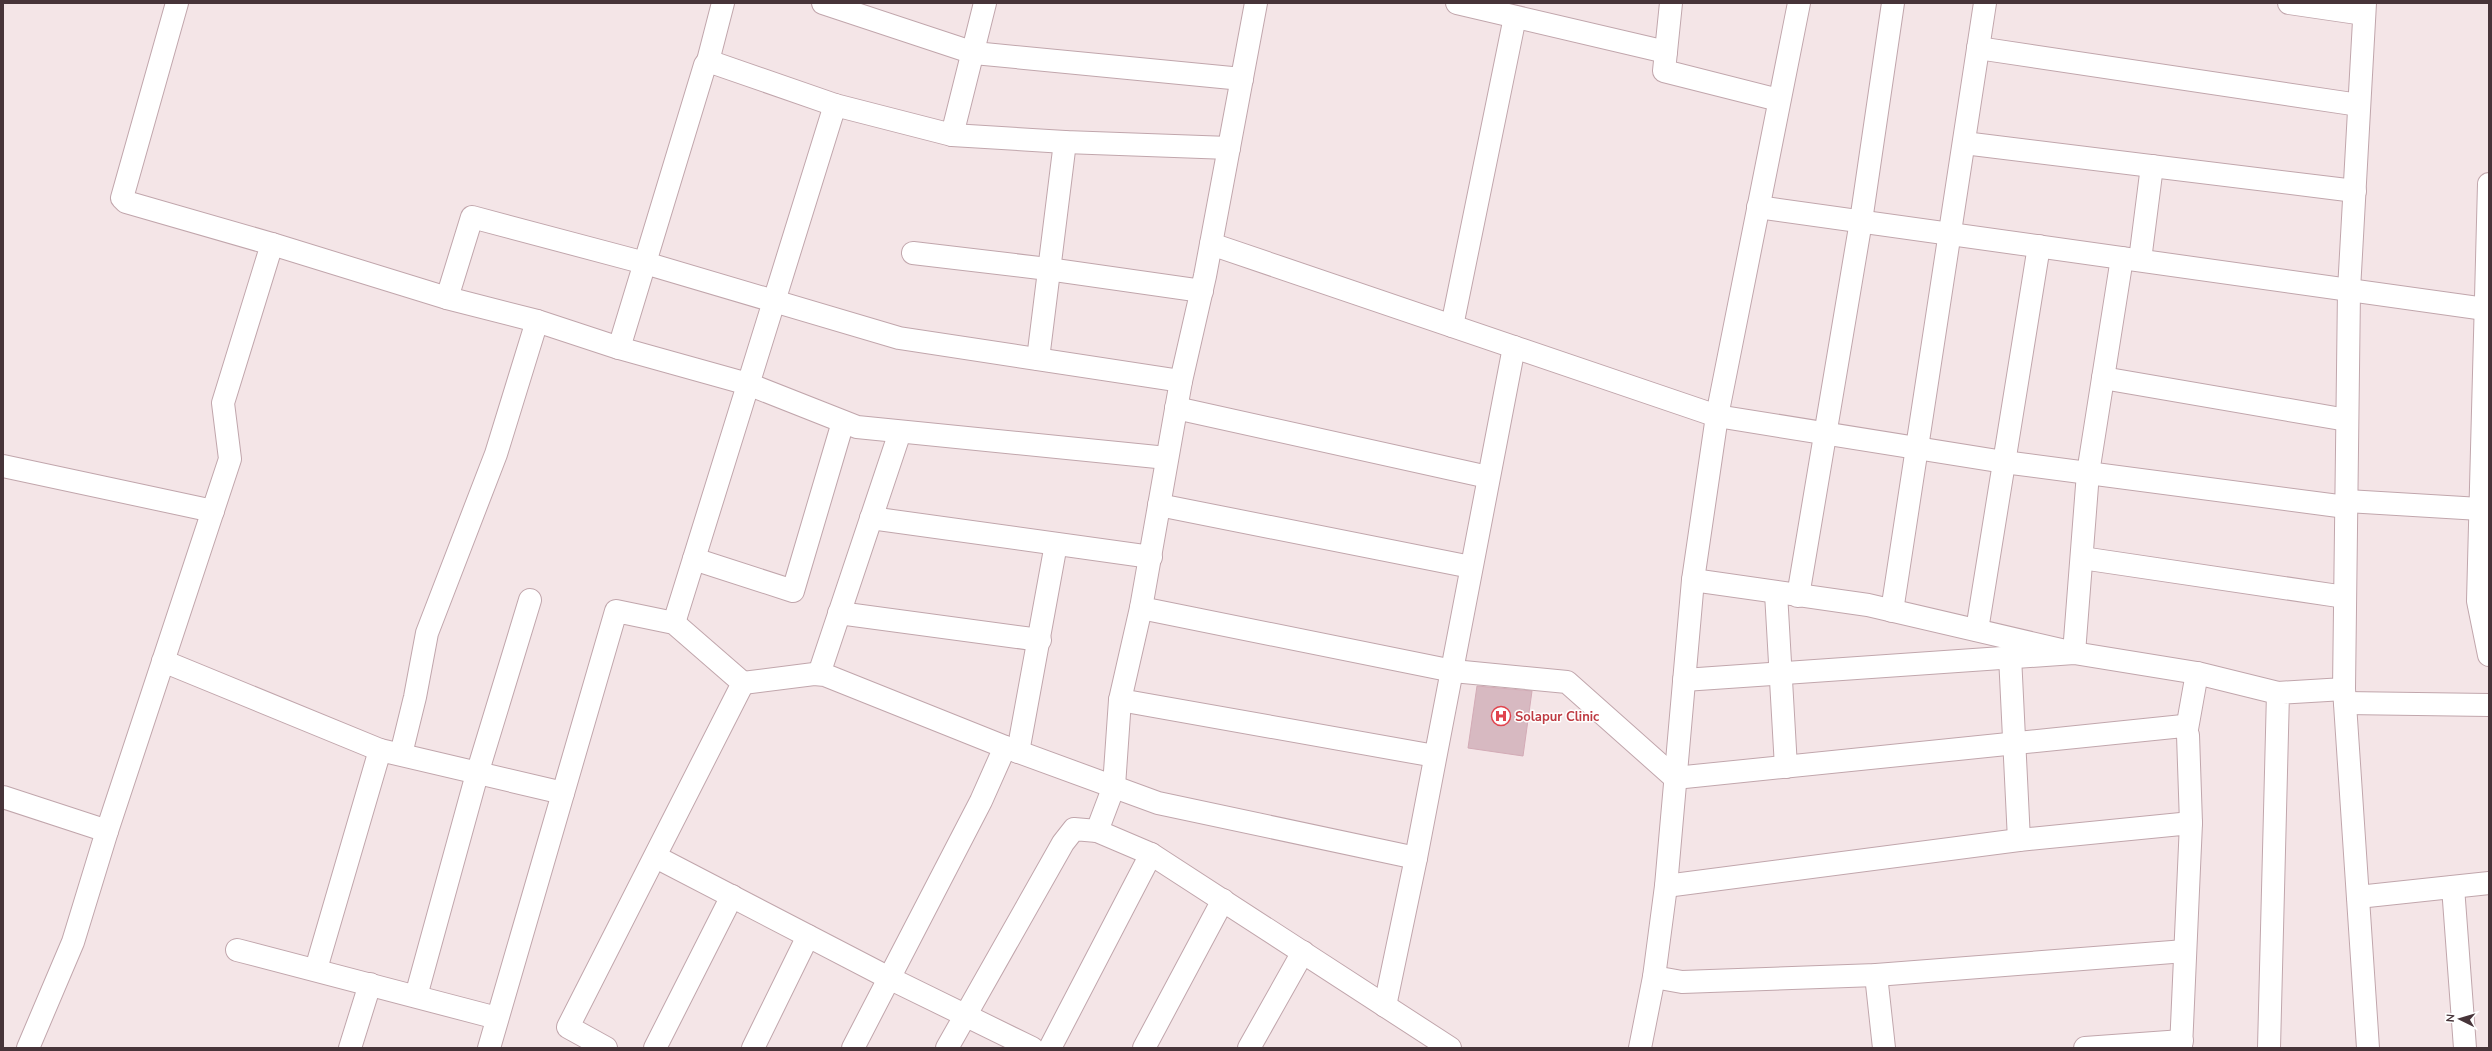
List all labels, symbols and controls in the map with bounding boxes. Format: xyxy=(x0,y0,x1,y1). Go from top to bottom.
hospital icon: Solapur Clinic xyxy=(1490,705,1512,727)
place label: Solapur Clinic xyxy=(1515,708,1599,726)
north arrow xyxy=(2440,999,2480,1039)
text: N xyxy=(2443,1013,2458,1023)

